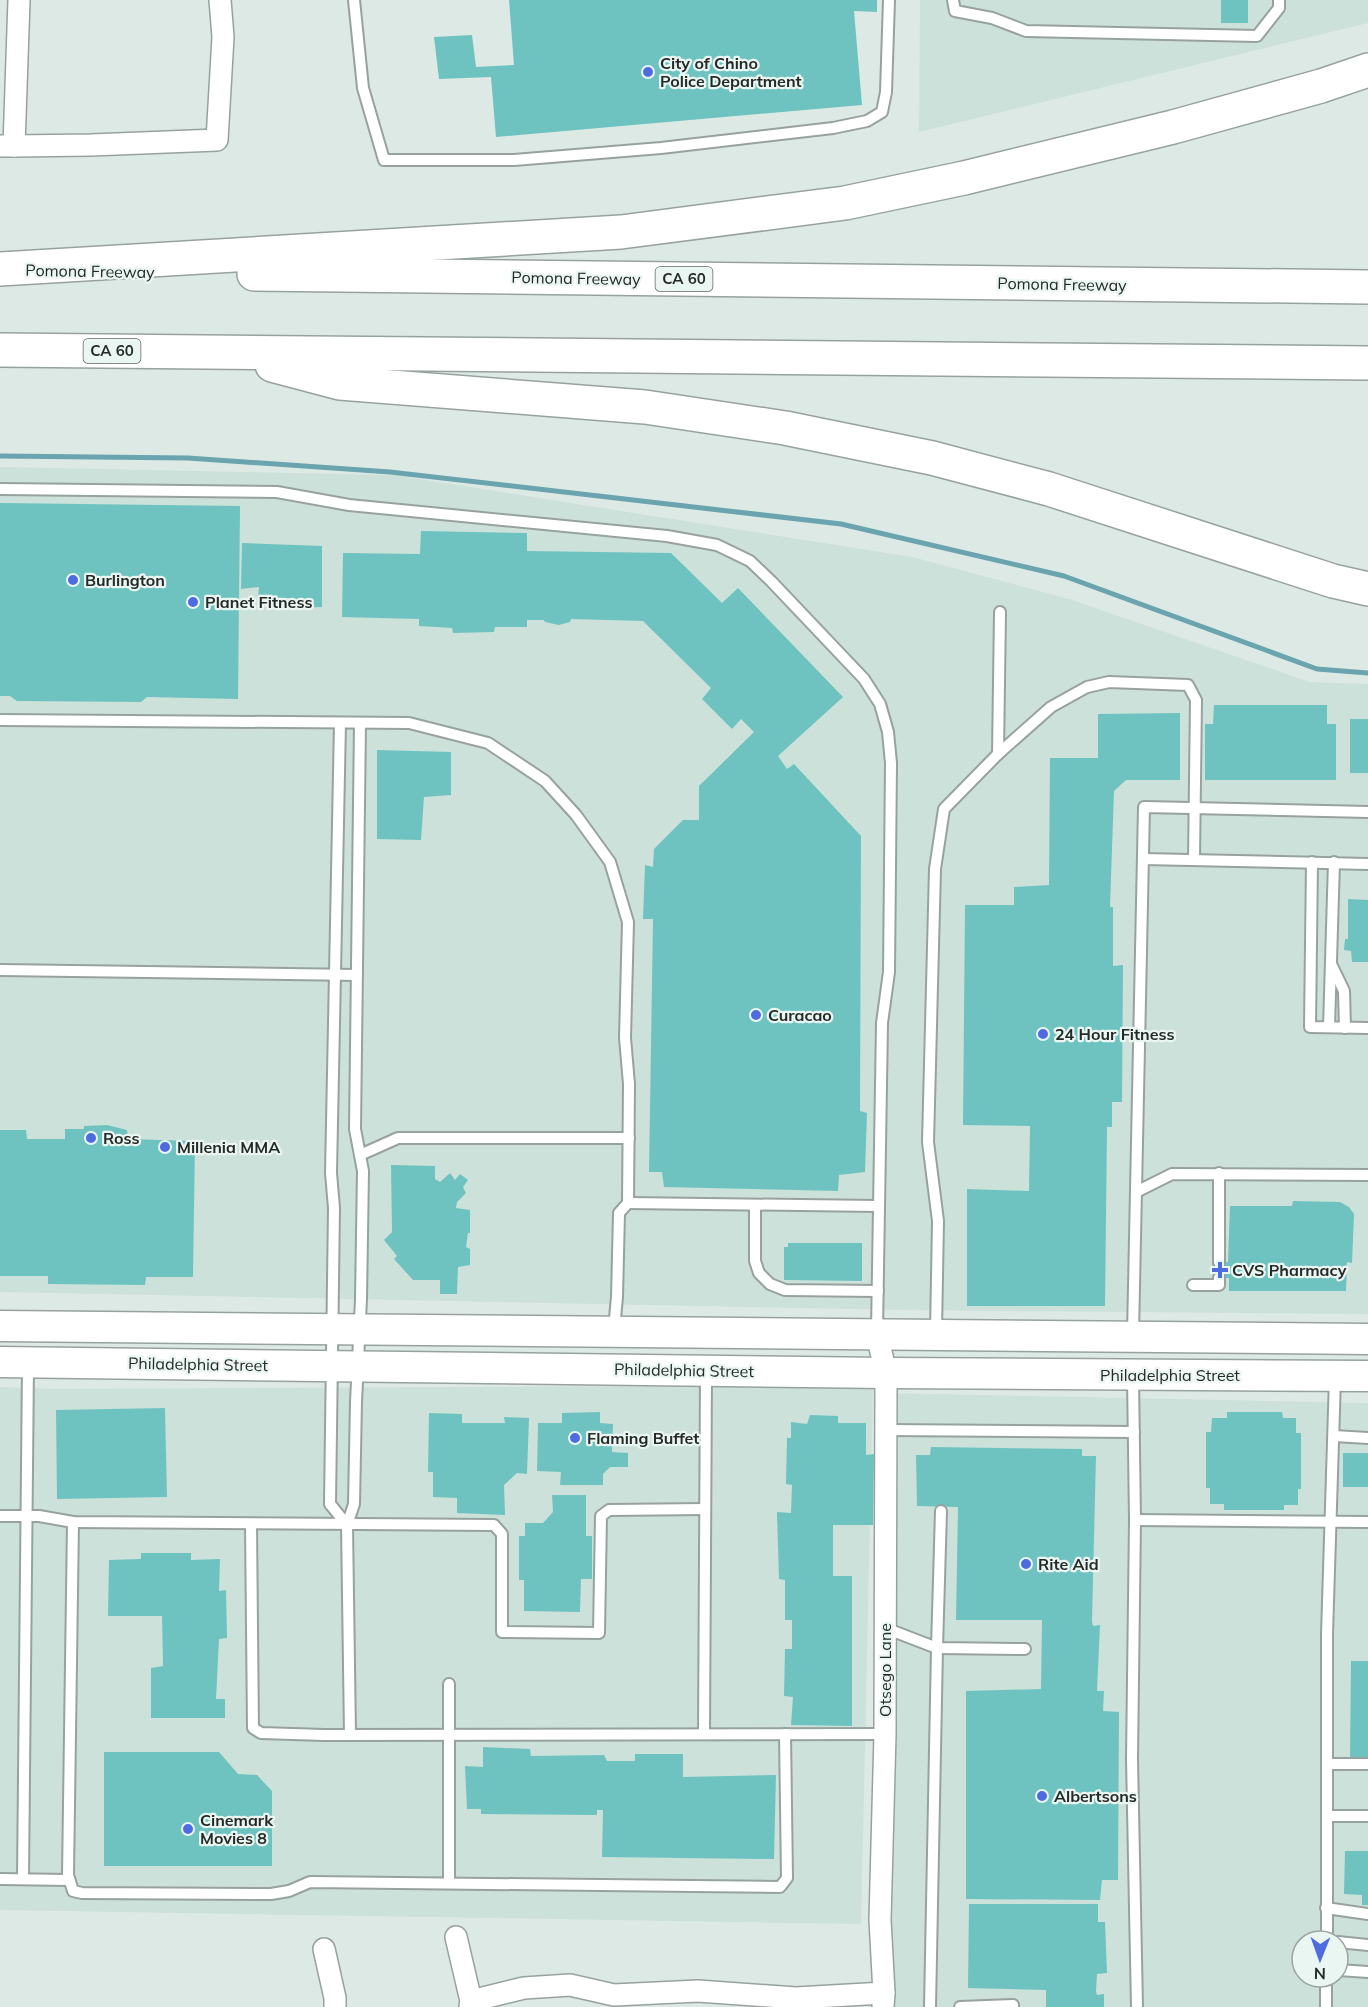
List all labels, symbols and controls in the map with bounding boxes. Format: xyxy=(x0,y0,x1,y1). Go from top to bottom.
place label: City of Chino Police Department xyxy=(660,53,802,91)
marker: City of Chino Police Department xyxy=(641,65,655,79)
street label: Pomona Freeway xyxy=(25,260,155,282)
street label: Pomona Freeway xyxy=(511,267,641,289)
road number: CA 60 xyxy=(656,267,712,291)
street label: Pomona Freeway xyxy=(997,273,1127,295)
road number: CA 60 xyxy=(84,339,140,363)
place label: Burlington xyxy=(85,570,165,590)
marker: Burlington xyxy=(66,573,80,587)
place label: Planet Fitness xyxy=(205,592,312,612)
marker: Planet Fitness xyxy=(186,595,200,609)
place label: Curacao xyxy=(768,1005,832,1025)
marker: Curacao xyxy=(749,1008,763,1022)
place label: 24 Hour Fitness xyxy=(1055,1024,1175,1044)
marker: 24 Hour Fitness xyxy=(1036,1027,1050,1041)
place label: Ross xyxy=(103,1128,140,1148)
marker: Ross xyxy=(84,1131,98,1145)
place label: Millenia MMA xyxy=(177,1137,280,1157)
marker: Millenia MMA xyxy=(158,1140,172,1154)
place label: CVS Pharmacy xyxy=(1232,1260,1347,1280)
marker: CVS Pharmacy xyxy=(1213,1263,1227,1277)
street label: Philadelphia Street xyxy=(128,1353,269,1375)
street label: Philadelphia Street xyxy=(614,1359,755,1381)
street label: Philadelphia Street xyxy=(1100,1365,1240,1385)
place label: Flaming Buffet xyxy=(587,1428,699,1448)
marker: Flaming Buffet xyxy=(568,1431,582,1445)
place label: Rite Aid xyxy=(1038,1554,1099,1574)
marker: Rite Aid xyxy=(1019,1557,1033,1571)
street label: Otsego Lane xyxy=(875,1623,895,1717)
place label: Albertsons xyxy=(1054,1786,1137,1806)
marker: Albertsons xyxy=(1035,1789,1049,1803)
place label: Cinemark Movies 8 xyxy=(200,1810,274,1848)
marker: Cinemark Movies 8 xyxy=(181,1822,195,1836)
north arrow xyxy=(1290,1929,1350,1989)
text: N xyxy=(1314,1964,1326,1984)

